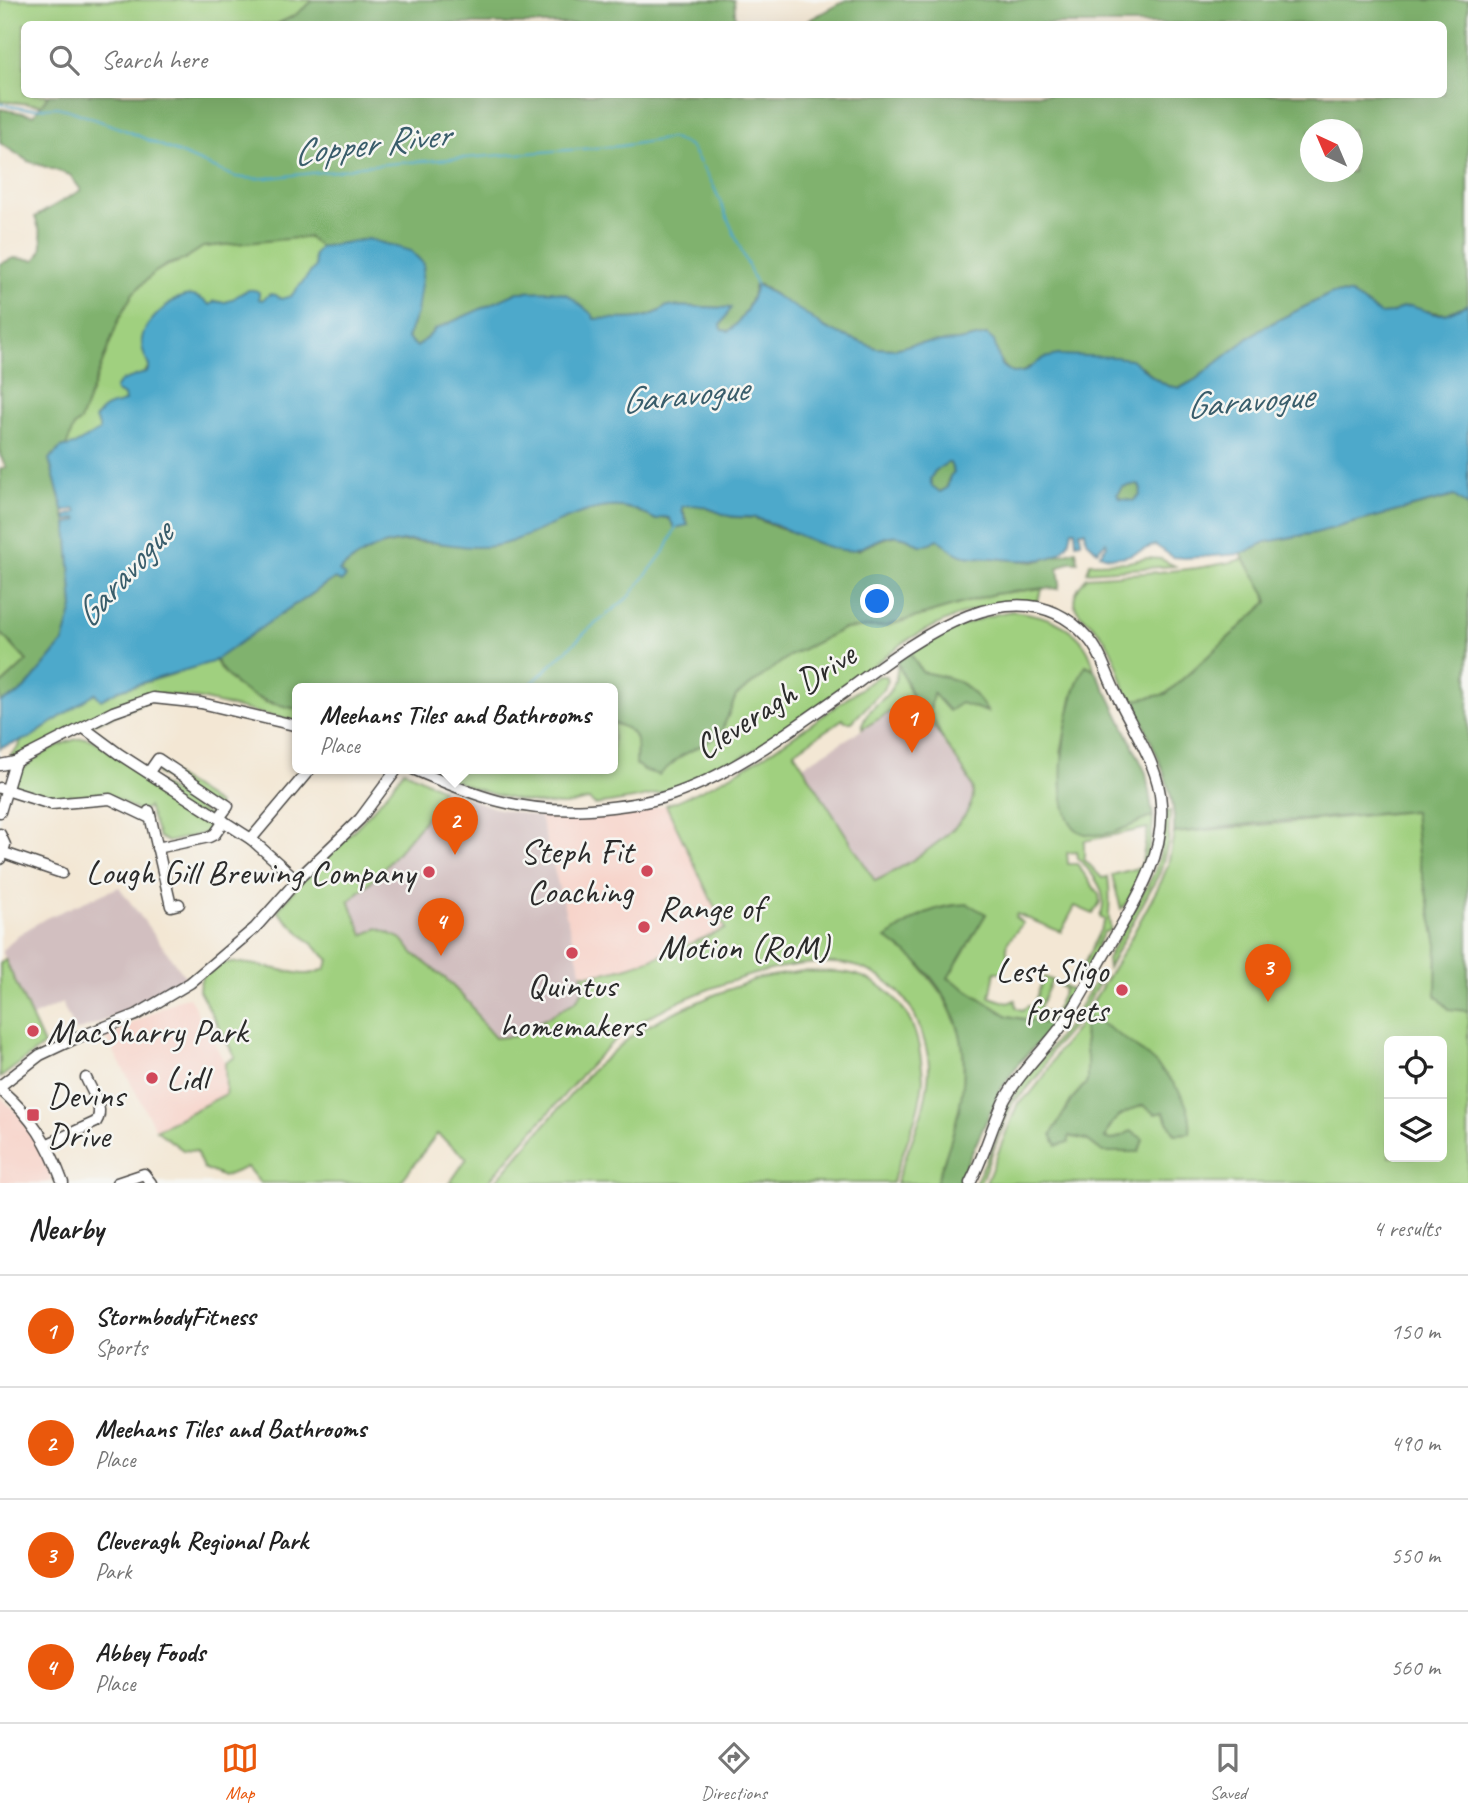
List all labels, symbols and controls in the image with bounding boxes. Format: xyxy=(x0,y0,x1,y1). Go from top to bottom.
search box xyxy=(21,21,1447,98)
icon: search xyxy=(45,41,83,79)
text: Search here xyxy=(101,43,207,76)
water label: Copper River xyxy=(290,109,457,176)
north arrow xyxy=(1300,119,1363,182)
water label: Garavogue xyxy=(619,363,754,424)
water label: Garavogue xyxy=(1184,371,1319,429)
water label: Garavogue xyxy=(63,508,186,637)
your location xyxy=(860,584,894,618)
street label: Cleveragh Drive xyxy=(686,631,866,770)
popup xyxy=(292,683,618,774)
pin: 1 xyxy=(889,695,935,753)
text: Meehans Tiles and Bathrooms xyxy=(319,698,591,731)
text: Place xyxy=(319,731,360,760)
pin: 2 xyxy=(432,797,478,855)
place label: Steph Fit Coaching xyxy=(520,829,636,914)
place label: Lough Gill Brewing Company xyxy=(86,850,418,895)
marker: Steph Fit Coaching xyxy=(639,863,655,879)
marker: Lough Gill Brewing Company xyxy=(421,864,437,880)
place label: Range of Motion (RoM) xyxy=(658,885,832,970)
pin: 4 xyxy=(418,898,464,956)
marker: Range of Motion (RoM) xyxy=(636,919,652,935)
pin: 3 xyxy=(1245,944,1291,1002)
marker: Quintus homemakers xyxy=(564,945,580,961)
place label: Lest Sligo forgets xyxy=(995,948,1111,1033)
place label: Quintus homemakers xyxy=(500,963,647,1048)
marker: Lest Sligo forgets xyxy=(1114,982,1130,998)
place label: MacSharry Park xyxy=(47,1009,250,1054)
marker: MacSharry Park xyxy=(25,1023,41,1039)
map controls xyxy=(1384,1036,1447,1162)
button: locate xyxy=(1384,1036,1447,1099)
place label: Lidl xyxy=(166,1056,214,1101)
marker: Lidl xyxy=(144,1070,160,1086)
place label: Devins Drive xyxy=(47,1073,128,1158)
button: layers xyxy=(1384,1099,1447,1162)
marker: Devins Drive xyxy=(25,1107,41,1123)
text: Nearby xyxy=(28,1210,104,1248)
text: 4 results xyxy=(1373,1214,1440,1243)
text: StormbodyFitness xyxy=(95,1300,255,1333)
text: 1 xyxy=(46,1317,56,1346)
text: 150 m xyxy=(1391,1317,1440,1346)
text: Sports xyxy=(95,1333,147,1362)
text: Meehans Tiles and Bathrooms xyxy=(95,1412,366,1445)
text: 2 xyxy=(46,1429,56,1458)
text: 490 m xyxy=(1391,1429,1440,1458)
text: Place xyxy=(95,1445,135,1474)
text: Cleveragh Regional Park xyxy=(95,1524,308,1557)
text: 3 xyxy=(46,1541,56,1570)
text: 550 m xyxy=(1391,1541,1440,1570)
text: Park xyxy=(95,1557,131,1586)
text: Abbey Foods xyxy=(95,1636,205,1669)
text: 4 xyxy=(46,1653,56,1682)
text: 560 m xyxy=(1391,1653,1440,1682)
text: Place xyxy=(95,1669,135,1698)
tab: Map xyxy=(221,1739,259,1805)
tab: Directions xyxy=(701,1739,767,1805)
tab: Saved xyxy=(1209,1739,1247,1805)

